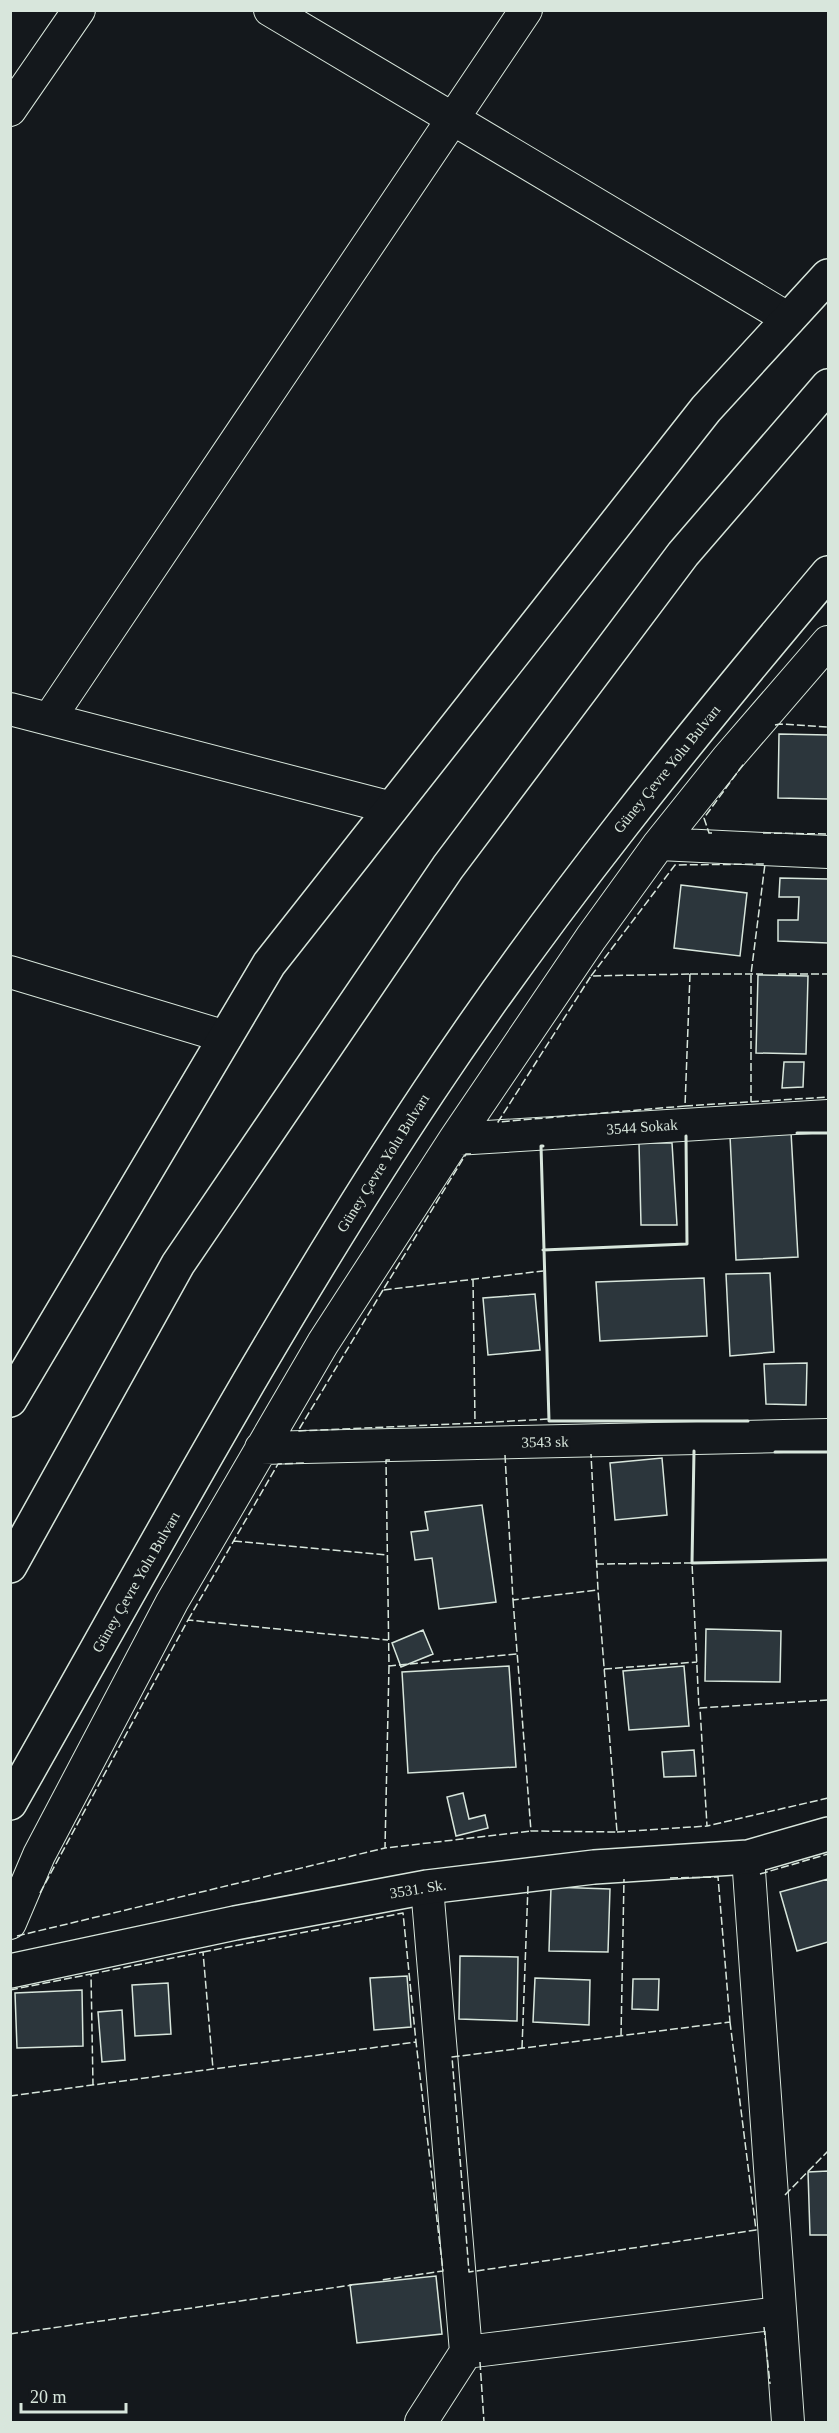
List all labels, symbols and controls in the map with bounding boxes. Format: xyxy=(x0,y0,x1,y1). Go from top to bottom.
street label: Güney Çevre Yolu Bulvarı xyxy=(610,702,724,836)
street label: Güney Çevre Yolu Bulvarı xyxy=(334,1091,432,1235)
street label: 3544 Sokak xyxy=(606,1116,679,1137)
street label: 3543 sk xyxy=(521,1434,569,1450)
street label: Güney Çevre Yolu Bulvarı xyxy=(89,1509,183,1655)
street label: 3531. Sk. xyxy=(389,1877,447,1901)
scale bar xyxy=(21,2376,126,2414)
text: 20 m xyxy=(30,2387,67,2407)

